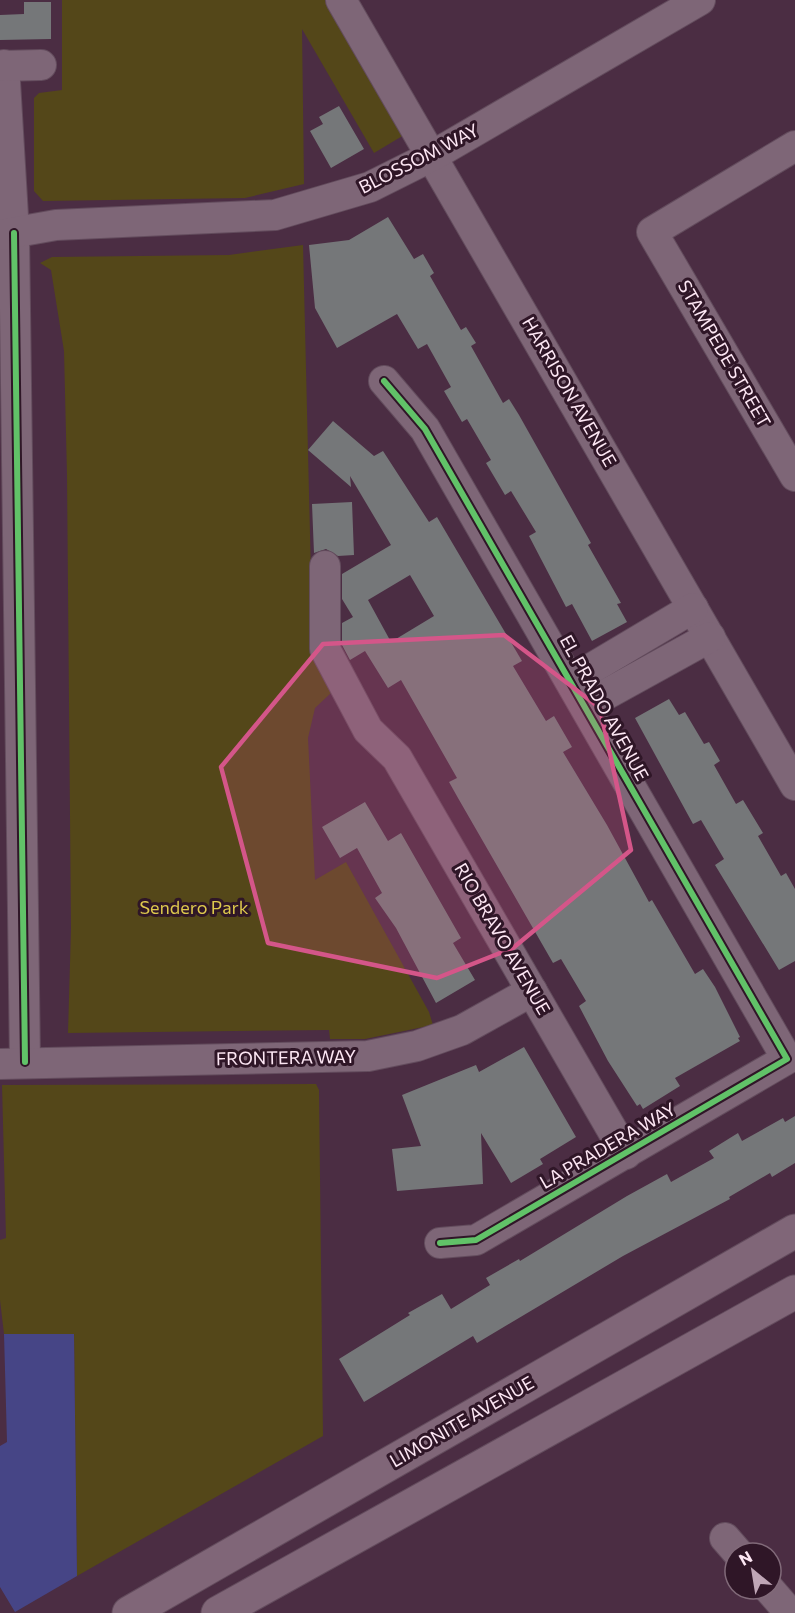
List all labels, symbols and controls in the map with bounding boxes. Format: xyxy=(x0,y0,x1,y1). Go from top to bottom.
street label: BLOSSOM WAY xyxy=(355,118,483,198)
street label: STAMPEDE STREET xyxy=(674,276,776,431)
street label: HARRISON AVENUE xyxy=(518,313,622,470)
street label: EL PRADO AVENUE xyxy=(556,631,654,784)
street label: RIO BRAVO AVENUE xyxy=(450,859,555,1018)
park label: Sendero Park xyxy=(140,896,249,918)
street label: FRONTERA WAY xyxy=(216,1045,357,1069)
street label: LA PRADERA WAY xyxy=(536,1097,680,1193)
street label: LIMONITE AVENUE xyxy=(386,1371,537,1471)
north arrow xyxy=(723,1541,783,1601)
text: N xyxy=(735,1546,755,1569)

